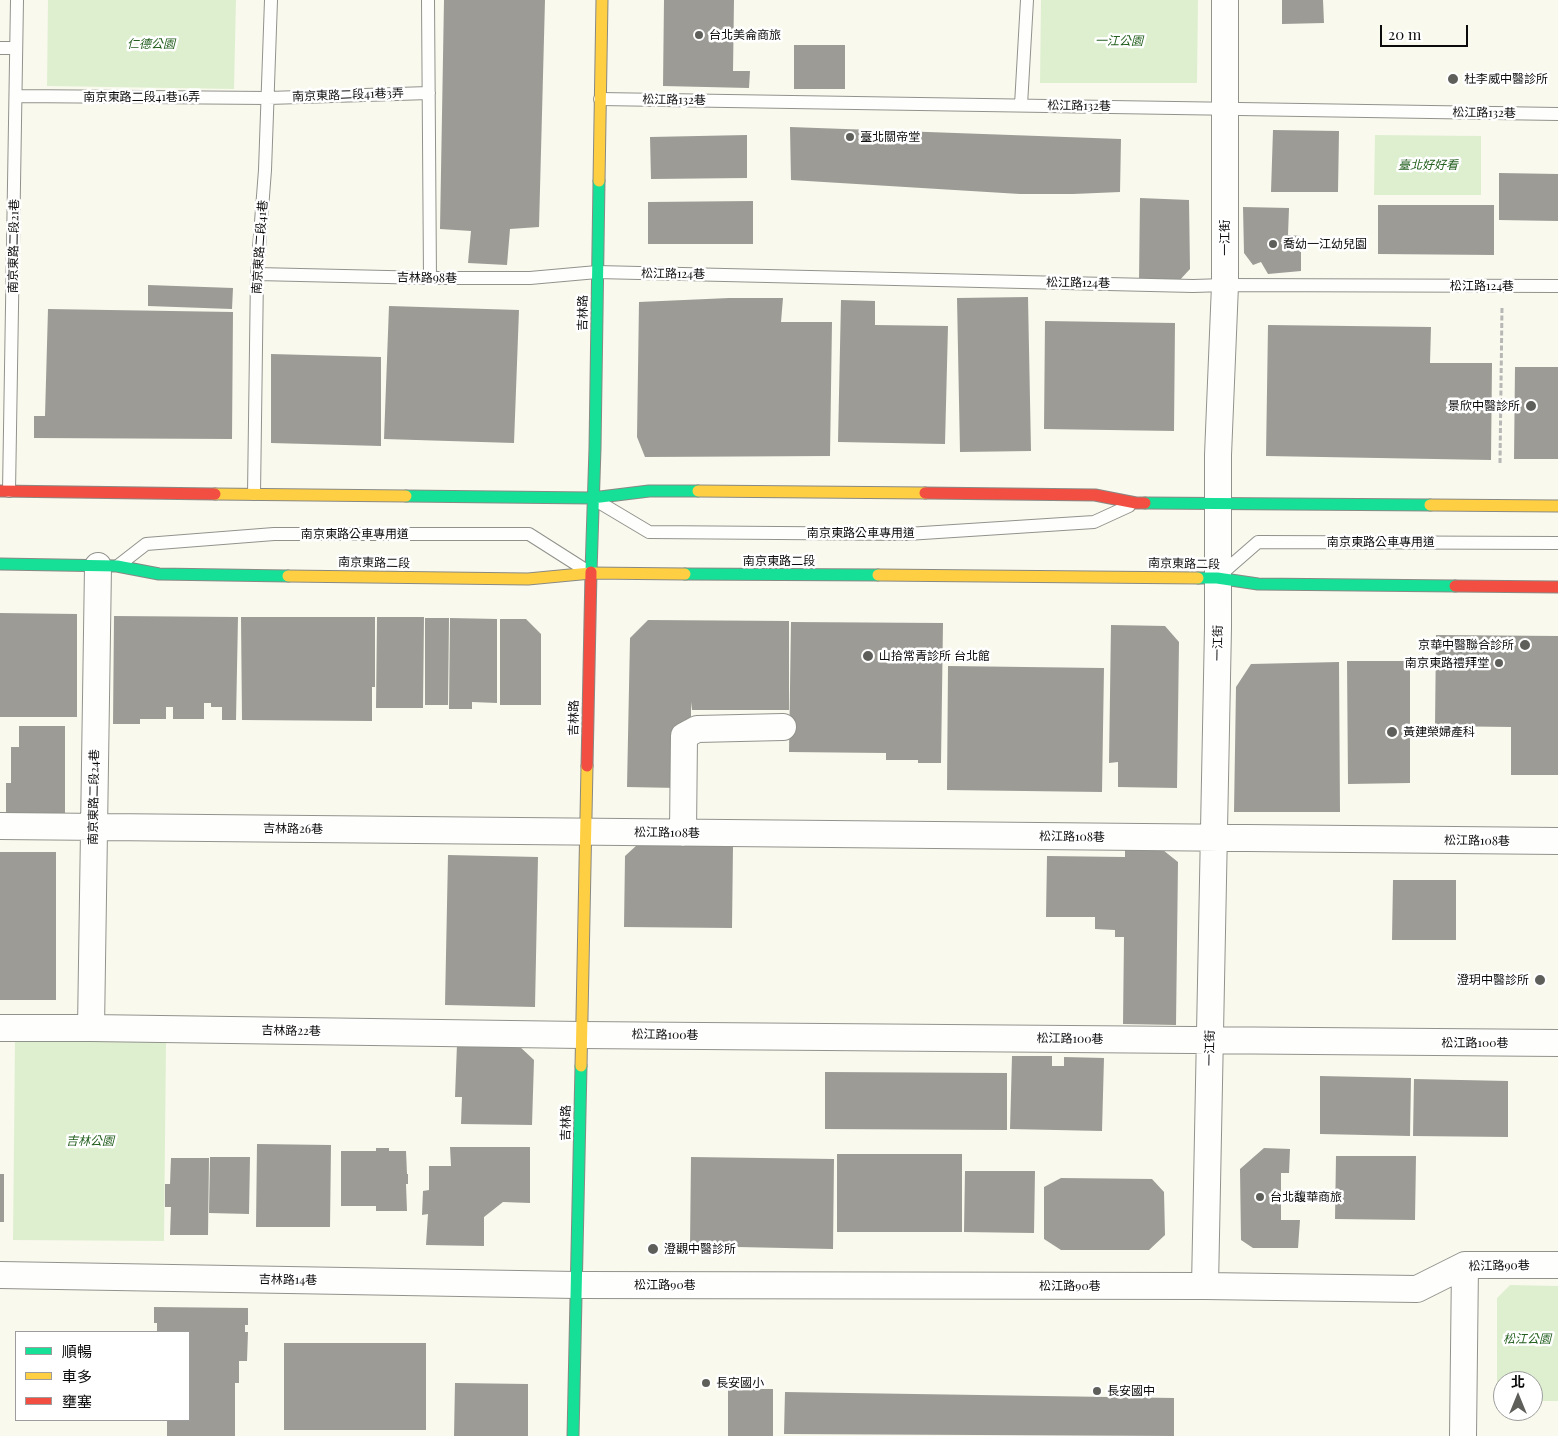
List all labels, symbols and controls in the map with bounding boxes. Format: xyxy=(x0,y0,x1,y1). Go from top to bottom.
scale bar xyxy=(1383,15,1470,47)
text: 20 m xyxy=(1388,24,1421,44)
place label: 台北美侖商旅 xyxy=(709,28,781,42)
marker: 台北美侖商旅 xyxy=(693,29,705,41)
park label: 一江公園 xyxy=(1095,34,1143,48)
park label: 仁德公園 xyxy=(127,37,175,51)
marker: 杜李威中醫診所 xyxy=(1446,72,1460,86)
place label: 杜李威中醫診所 xyxy=(1464,72,1548,86)
street label: 南京東路二段41巷3弄 xyxy=(292,86,404,104)
street label: 南京東路二段41巷16弄 xyxy=(83,90,201,104)
street label: 松江路132巷 xyxy=(642,92,706,108)
street label: 松江路132巷 xyxy=(1047,98,1111,114)
street label: 松江路132巷 xyxy=(1452,105,1516,121)
place label: 臺北關帝堂 xyxy=(860,130,920,144)
marker: 臺北關帝堂 xyxy=(844,131,856,143)
park label: 臺北好好看 xyxy=(1398,158,1458,172)
street label: 南京東路二段21巷 xyxy=(6,199,22,293)
street label: 南京東路二段41巷 xyxy=(250,199,270,295)
street label: 一江街 xyxy=(1218,220,1232,256)
place label: 喬幼一江幼兒園 xyxy=(1283,237,1367,251)
marker: 喬幼一江幼兒園 xyxy=(1267,238,1279,250)
street label: 松江路124巷 xyxy=(641,266,705,282)
street label: 吉林路98巷 xyxy=(397,270,457,286)
street label: 松江路124巷 xyxy=(1046,275,1110,291)
street label: 松江路124巷 xyxy=(1450,279,1514,293)
street label: 吉林路 xyxy=(575,295,591,331)
place label: 景欣中醫診所 xyxy=(1448,399,1520,413)
marker: 景欣中醫診所 xyxy=(1524,399,1538,413)
street label: 南京東路公車專用道 xyxy=(807,526,915,540)
street label: 南京東路公車專用道 xyxy=(301,527,409,541)
street label: 南京東路公車專用道 xyxy=(1327,535,1435,549)
street label: 南京東路二段 xyxy=(743,554,815,568)
street label: 南京東路二段 xyxy=(338,555,410,571)
street label: 南京東路二段 xyxy=(1148,556,1220,572)
street label: 一江街 xyxy=(1210,625,1226,661)
place label: 京華中醫聯合診所 xyxy=(1418,638,1514,652)
marker: 京華中醫聯合診所 xyxy=(1518,638,1532,652)
marker: 山拾常青診所 台北館 xyxy=(861,649,875,663)
place label: 山拾常青診所 台北館 xyxy=(879,649,990,663)
place label: 南京東路禮拜堂 xyxy=(1405,656,1489,670)
marker: 南京東路禮拜堂 xyxy=(1493,657,1505,669)
street label: 吉林路 xyxy=(566,700,582,736)
marker: 黃建榮婦產科 xyxy=(1385,725,1399,739)
place label: 黃建榮婦產科 xyxy=(1403,725,1475,739)
street label: 南京東路二段24巷 xyxy=(86,749,102,845)
street label: 吉林路26巷 xyxy=(263,821,323,837)
street label: 松江路108巷 xyxy=(634,825,700,841)
street label: 松江路108巷 xyxy=(1039,829,1105,845)
street label: 松江路108巷 xyxy=(1444,833,1510,849)
place label: 澄玥中醫診所 xyxy=(1457,973,1529,987)
marker: 澄玥中醫診所 xyxy=(1533,973,1547,987)
street label: 吉林路22巷 xyxy=(261,1023,321,1039)
street label: 松江路100巷 xyxy=(631,1027,699,1043)
street label: 一江街 xyxy=(1202,1030,1218,1066)
street label: 松江路100巷 xyxy=(1036,1031,1104,1047)
street label: 松江路100巷 xyxy=(1442,1036,1508,1050)
street label: 吉林路 xyxy=(558,1105,574,1141)
park label: 吉林公園 xyxy=(66,1134,114,1148)
place label: 台北馥華商旅 xyxy=(1270,1190,1342,1204)
marker: 台北馥華商旅 xyxy=(1254,1191,1266,1203)
marker: 澄觀中醫診所 xyxy=(646,1242,660,1256)
place label: 澄觀中醫診所 xyxy=(664,1242,736,1256)
street label: 松江路90巷 xyxy=(1468,1258,1530,1274)
street label: 吉林路14巷 xyxy=(259,1272,317,1288)
street label: 松江路90巷 xyxy=(634,1278,696,1292)
street label: 松江路90巷 xyxy=(1039,1279,1101,1293)
legend xyxy=(15,1331,190,1421)
park label: 松江公園 xyxy=(1503,1332,1551,1346)
text: 順暢 xyxy=(62,1341,92,1361)
text: 車多 xyxy=(62,1366,92,1386)
north arrow xyxy=(1493,1371,1543,1421)
text: 北 xyxy=(1511,1372,1525,1391)
place label: 長安國小 xyxy=(716,1376,764,1390)
marker: 長安國小 xyxy=(700,1377,712,1389)
place label: 長安國中 xyxy=(1107,1384,1155,1398)
marker: 長安國中 xyxy=(1091,1385,1103,1397)
text: 壅塞 xyxy=(62,1391,92,1411)

